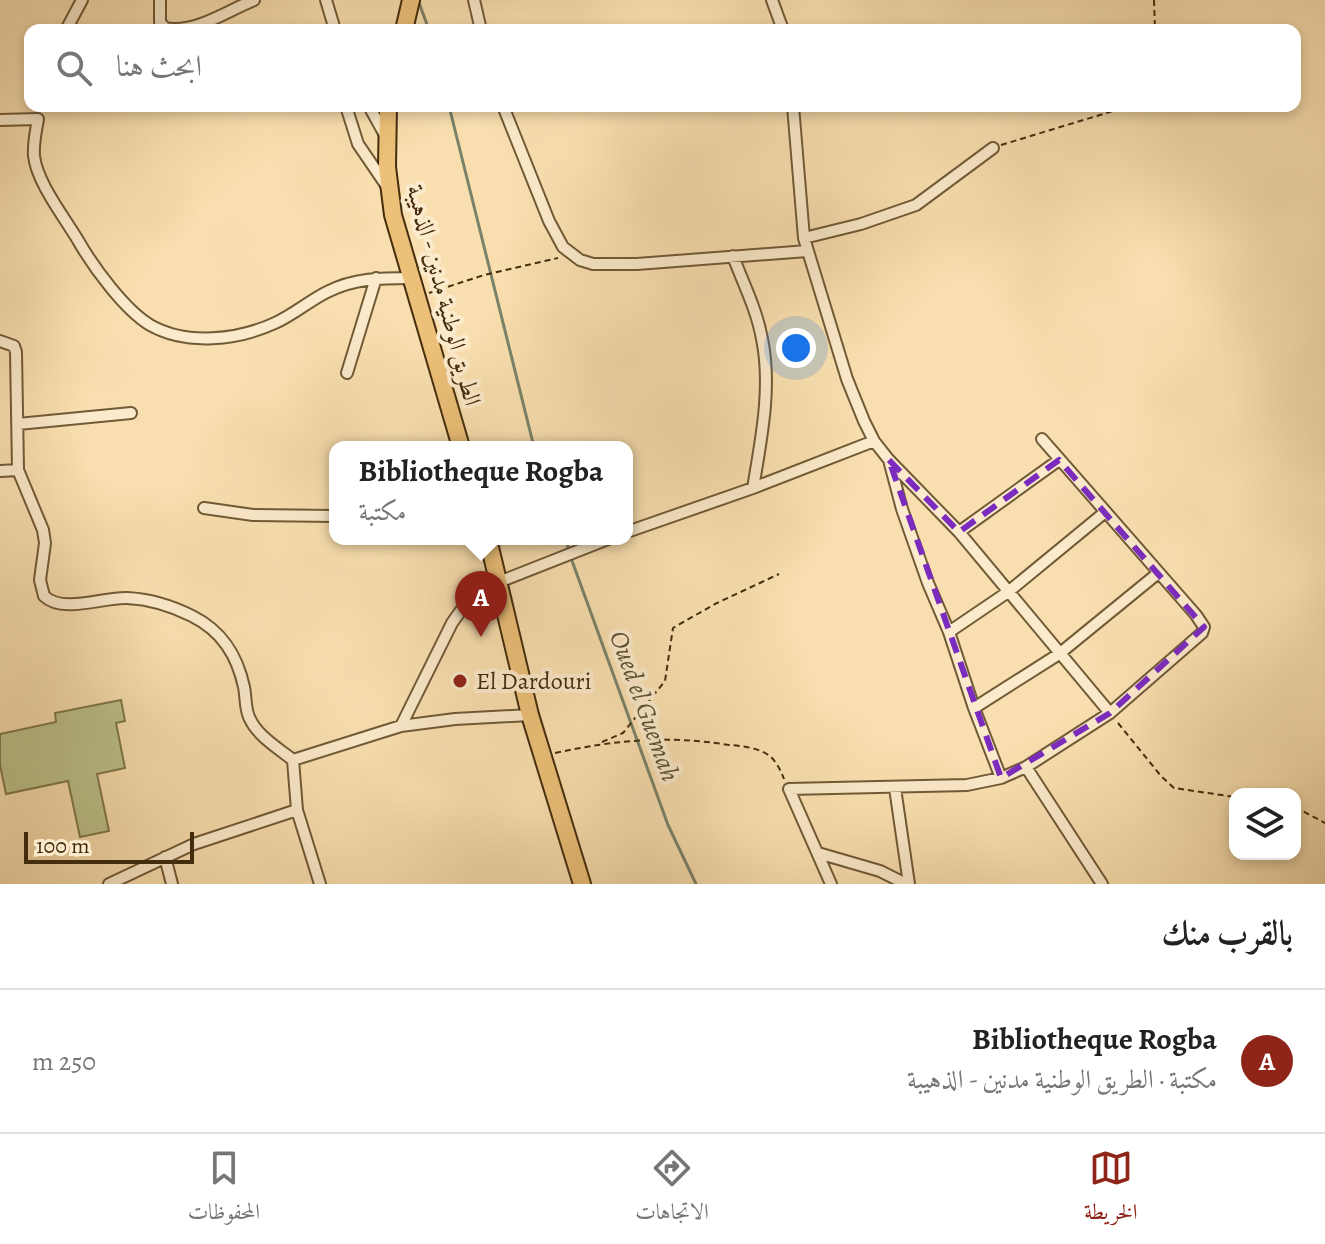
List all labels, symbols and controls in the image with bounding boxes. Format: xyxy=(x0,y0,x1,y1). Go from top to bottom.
search box xyxy=(24,24,1301,112)
icon: search xyxy=(52,46,96,90)
text: ابحث هنا xyxy=(116,46,202,86)
street label: الطريق الوطنية مدنين - الذهيبة xyxy=(399,181,489,409)
your location xyxy=(776,328,816,368)
popup xyxy=(329,441,633,545)
text: Bibliotheque Rogba xyxy=(359,451,604,491)
text: مكتبة xyxy=(359,494,406,529)
pin: A xyxy=(455,571,507,637)
water label: Oued el Guemah xyxy=(601,626,688,786)
place label: El Dardouri xyxy=(476,665,592,697)
marker: El Dardouri xyxy=(451,672,469,690)
map controls xyxy=(1229,788,1301,860)
button: layers xyxy=(1229,788,1301,860)
scale bar xyxy=(24,828,194,864)
text: 100 m xyxy=(36,831,90,861)
text: بالقرب منك xyxy=(1161,909,1293,956)
text: Bibliotheque Rogba xyxy=(972,1019,1217,1059)
text: 250 m xyxy=(32,1044,96,1079)
text: A xyxy=(1259,1044,1275,1079)
text: مكتبة · الطريق الوطنية مدنين - الذهيبة xyxy=(907,1062,1217,1097)
tab: المحفوظات xyxy=(188,1146,260,1233)
tab: الاتجاهات xyxy=(635,1146,709,1233)
tab: الخريطة xyxy=(1084,1146,1137,1233)

